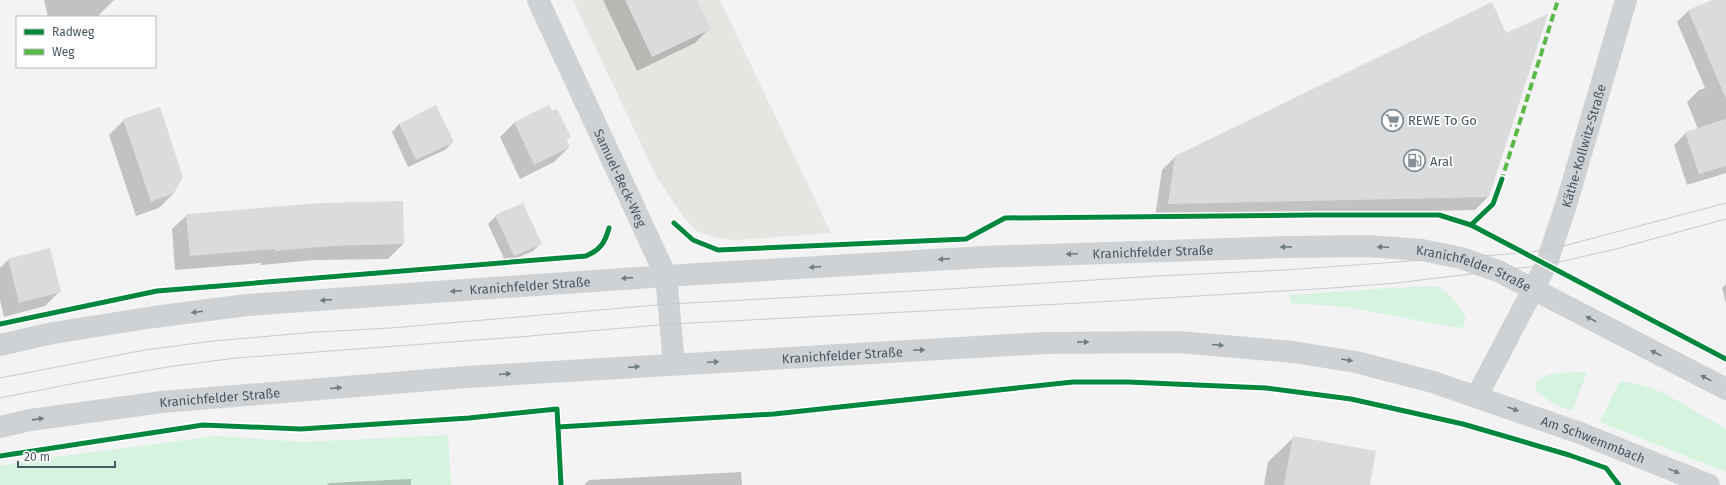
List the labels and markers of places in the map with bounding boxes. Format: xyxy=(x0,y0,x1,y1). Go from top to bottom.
supermarket icon: REWE To Go xyxy=(1380,107,1406,133)
place label: REWE To Go xyxy=(1408,113,1477,128)
fuel station icon: Aral xyxy=(1401,148,1427,174)
place label: Aral xyxy=(1430,154,1453,169)

